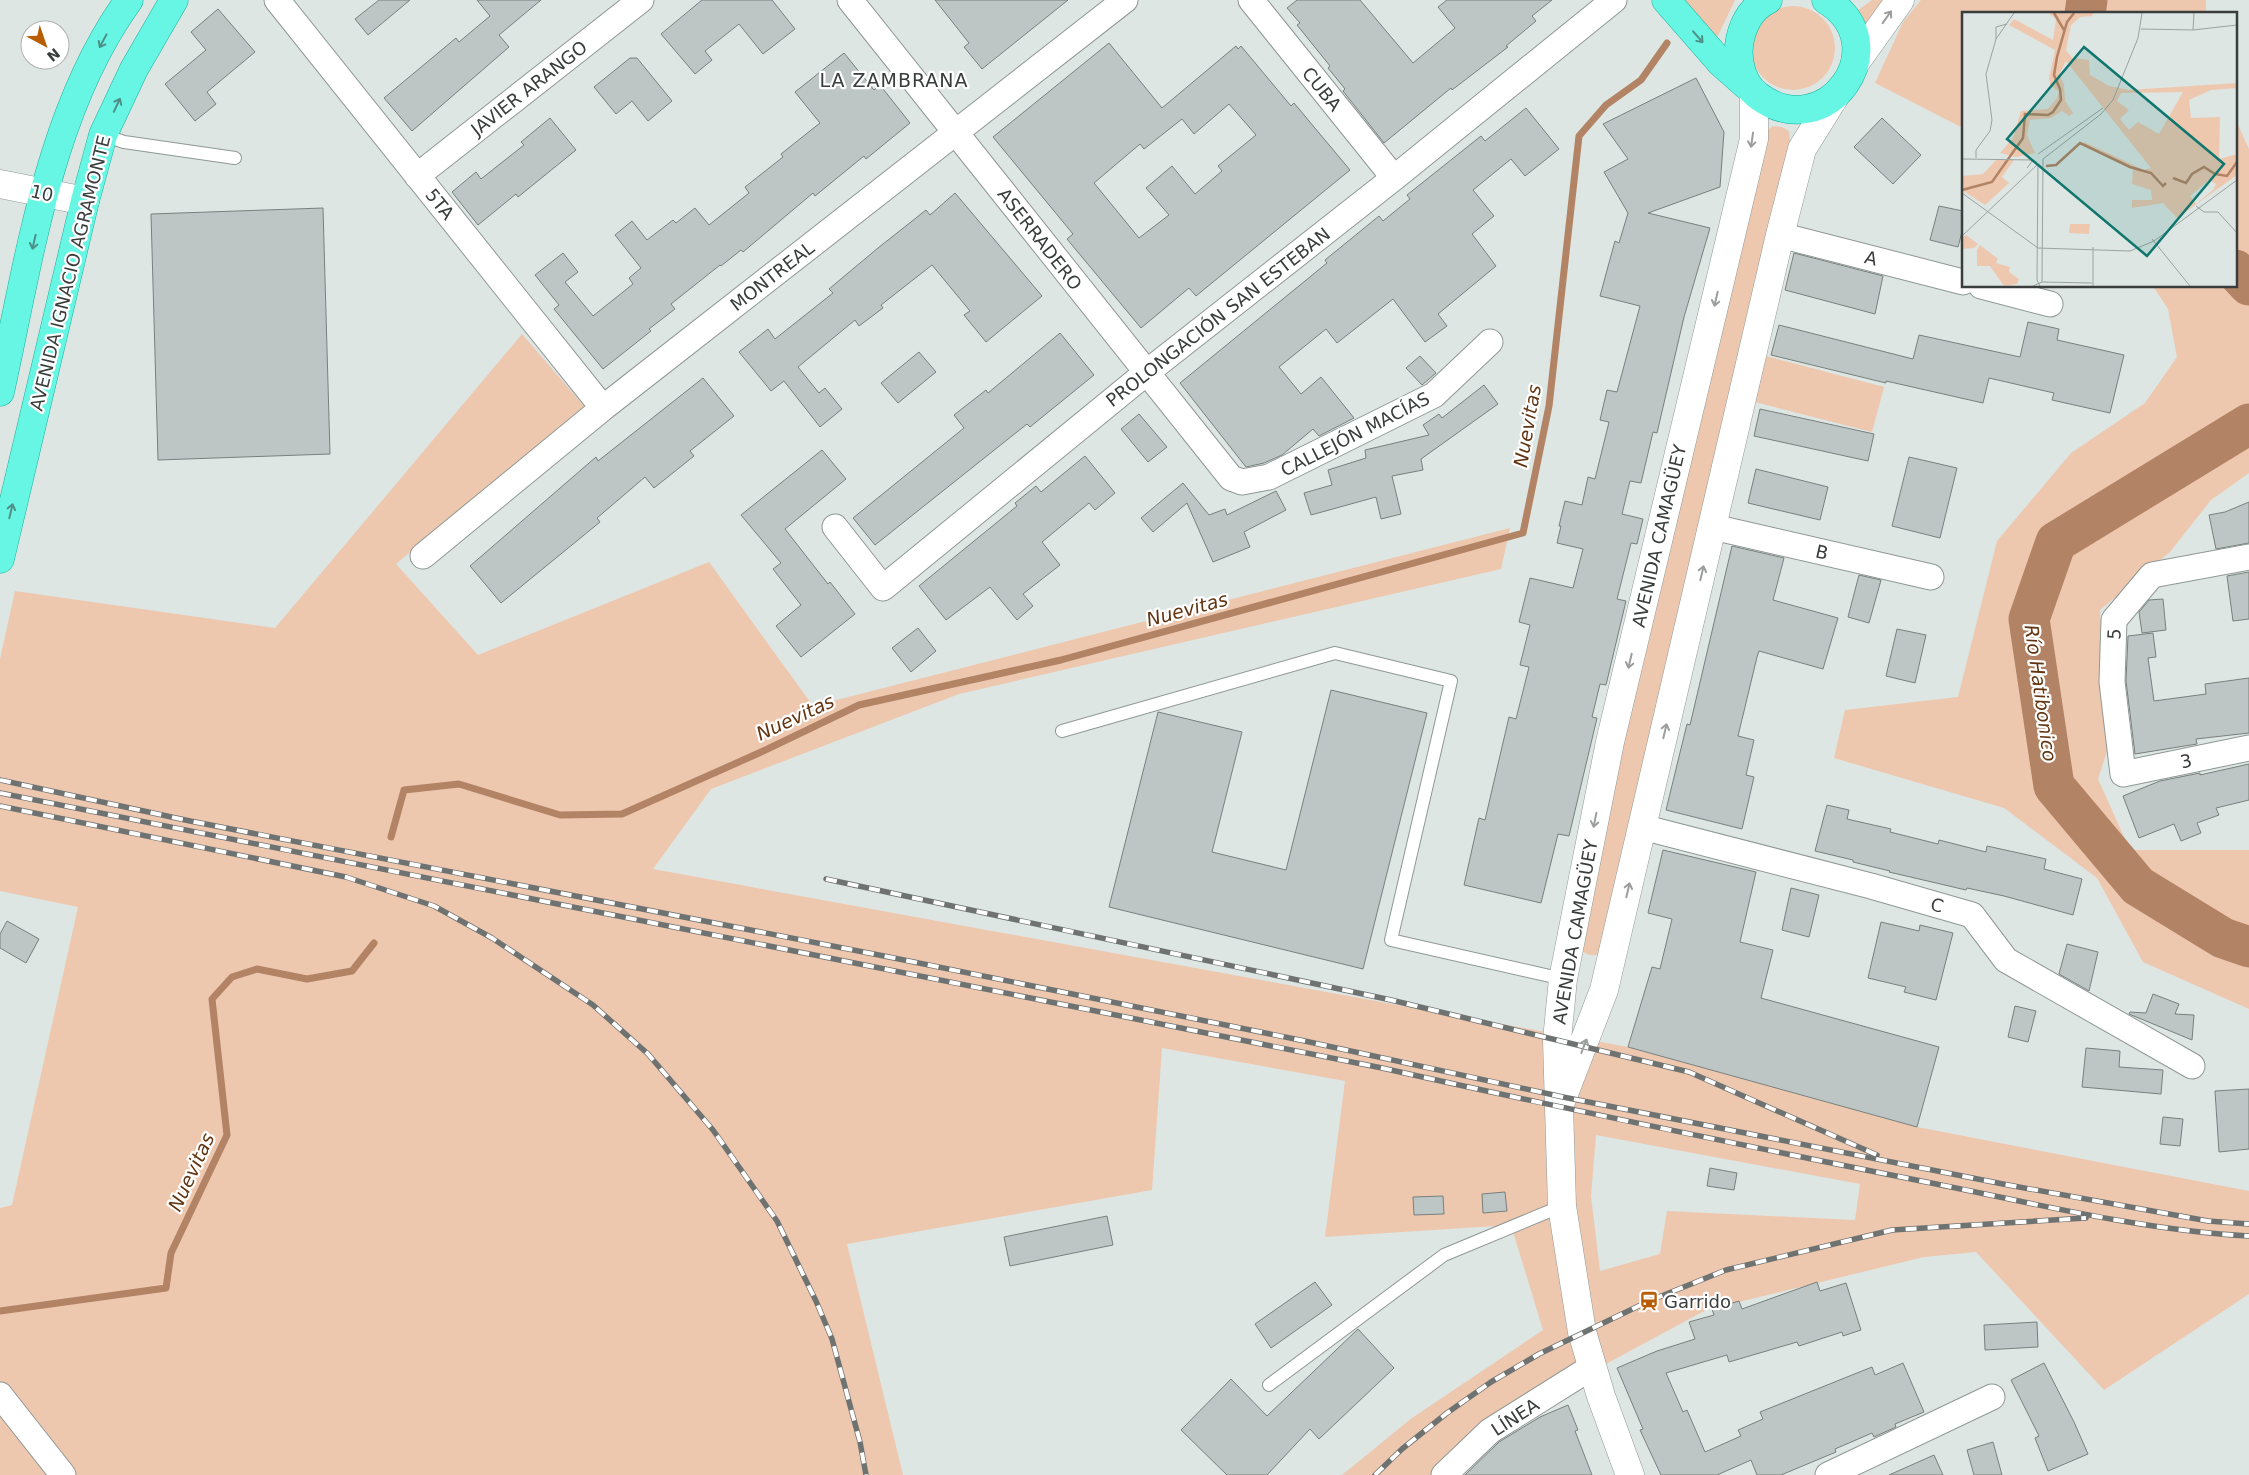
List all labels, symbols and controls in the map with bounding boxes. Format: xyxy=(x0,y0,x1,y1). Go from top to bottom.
one-way arrow xyxy=(1882,11,1893,25)
inset map xyxy=(1962,12,2236,288)
north arrow xyxy=(20,20,70,70)
one-way arrow xyxy=(1693,30,1704,43)
one-way arrow xyxy=(98,34,108,49)
street label: JAVIER ARANGO xyxy=(466,36,591,140)
text: N xyxy=(44,45,63,65)
street label: CUBA xyxy=(1298,63,1346,116)
district label: LA ZAMBRANA xyxy=(819,69,969,91)
one-way arrow xyxy=(112,98,122,113)
one-way arrow xyxy=(1747,132,1757,148)
street label: AVENIDA IGNACIO AGRAMONTE xyxy=(26,133,114,413)
street label: 10 xyxy=(28,180,56,206)
street label: 5TA xyxy=(421,184,459,224)
street label: ASERRADERO xyxy=(994,184,1086,294)
street label: PROLONGACIÓN SAN ESTEBAN xyxy=(1102,223,1334,411)
one-way arrow xyxy=(28,233,38,249)
street label: MONTREAL xyxy=(726,237,818,315)
street label: A xyxy=(1862,246,1880,270)
one-way arrow xyxy=(1711,290,1720,306)
water label: Nuevitas xyxy=(1509,383,1545,469)
street label: CALLEJÓN MACÍAS xyxy=(1277,387,1433,481)
street label: AVENIDA CAMAGÜEY xyxy=(1628,442,1691,630)
one-way arrow xyxy=(7,504,16,520)
street label: B xyxy=(1814,540,1830,564)
one-way arrow xyxy=(1698,566,1707,582)
water label: Nuevitas xyxy=(1144,588,1230,630)
water label: Río Hatibonico xyxy=(2021,623,2061,763)
street label: 5 xyxy=(2103,628,2125,640)
one-way arrow xyxy=(1625,653,1634,669)
water label: Nuevitas xyxy=(753,689,838,745)
one-way arrow xyxy=(1661,724,1670,740)
street label: 3 xyxy=(2178,750,2194,772)
one-way arrow xyxy=(1590,811,1599,827)
street label: AVENIDA CAMAGÜEY xyxy=(1548,837,1602,1026)
one-way arrow xyxy=(1624,882,1633,898)
street label: C xyxy=(1928,893,1946,917)
one-way arrow xyxy=(1580,1039,1589,1054)
water label: Nuevitas xyxy=(163,1129,219,1214)
station icon: Garrido xyxy=(1638,1290,1660,1312)
place label: Garrido xyxy=(1664,1291,1731,1312)
street label: LÍNEA xyxy=(1487,1394,1543,1440)

